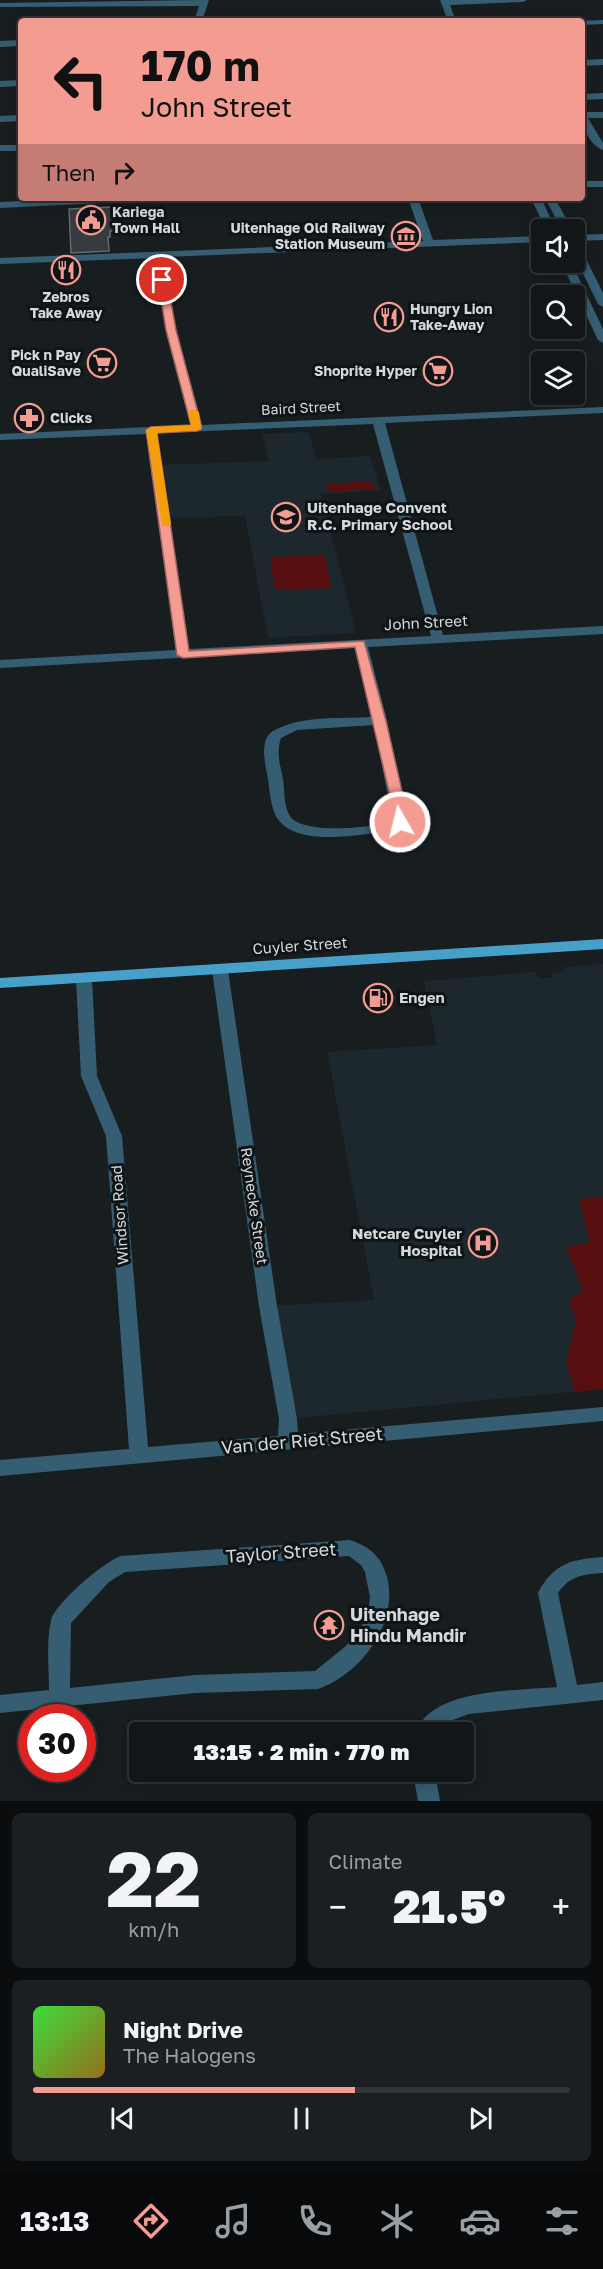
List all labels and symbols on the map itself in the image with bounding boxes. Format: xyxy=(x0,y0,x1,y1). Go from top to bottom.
place label: Kariega Town Hall xyxy=(112,203,180,236)
public building icon: Kariega Town Hall xyxy=(75,204,107,236)
place label: Uitenhage Old Railway Station Museum xyxy=(231,219,386,252)
museum icon: Uitenhage Old Railway Station Museum xyxy=(390,220,422,252)
restaurant icon: Zebros Take Away xyxy=(50,254,82,286)
pin xyxy=(136,254,187,305)
place label: Zebros Take Away xyxy=(30,288,103,321)
place label: Hungry Lion Take-Away xyxy=(410,300,492,333)
restaurant icon: Hungry Lion Take-Away xyxy=(373,301,405,333)
place label: Pick n Pay QualiSave xyxy=(11,346,82,379)
supermarket icon: Pick n Pay QualiSave xyxy=(86,347,118,379)
supermarket icon: Shoprite Hyper xyxy=(422,355,454,387)
place label: Shoprite Hyper xyxy=(314,362,418,379)
street label: Baird Street xyxy=(261,397,341,418)
pharmacy icon: Clicks xyxy=(13,402,45,434)
place label: Clicks xyxy=(50,409,93,426)
place label: Uitenhage Convent R.C. Primary School xyxy=(307,498,453,533)
school or university icon: Uitenhage Convent R.C. Primary School xyxy=(270,501,302,533)
street label: John Street xyxy=(384,611,468,633)
position arrow xyxy=(368,790,432,854)
street label: Cuyler Street xyxy=(252,933,348,957)
fuel station icon: Engen xyxy=(362,982,394,1014)
place label: Engen xyxy=(399,988,445,1006)
street label: Reynecke Street xyxy=(238,1146,272,1266)
street label: Windsor Road xyxy=(107,1164,131,1266)
place label: Netcare Cuyler Hospital xyxy=(352,1224,462,1259)
hospital icon: Netcare Cuyler Hospital xyxy=(467,1227,499,1259)
street label: Van der Riet Street xyxy=(220,1422,384,1458)
street label: Taylor Street xyxy=(225,1537,337,1567)
place label: Uitenhage Hindu Mandir xyxy=(350,1603,466,1646)
temple icon: Uitenhage Hindu Mandir xyxy=(313,1609,345,1641)
speed limit sign: 30 xyxy=(18,1704,96,1782)

